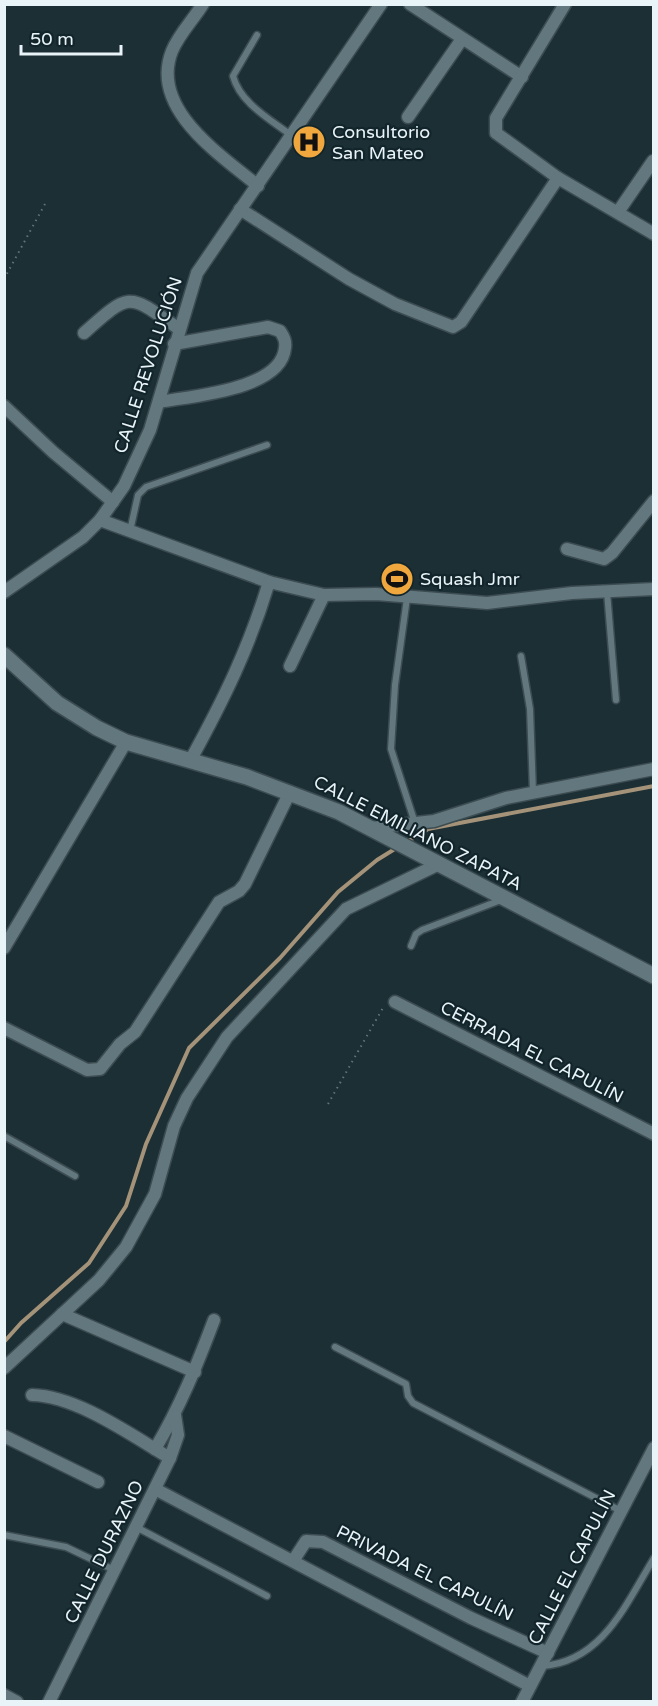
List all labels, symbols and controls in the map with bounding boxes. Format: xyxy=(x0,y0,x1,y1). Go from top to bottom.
scale bar xyxy=(21,18,122,56)
text: 50 m xyxy=(30,28,74,50)
place label: Consultorio San Mateo xyxy=(332,121,430,164)
hospital icon: Consultorio San Mateo xyxy=(291,124,327,160)
street label: CALLE REVOLUCIÓN xyxy=(109,274,187,456)
sports icon: Squash Jmr xyxy=(379,561,415,597)
place label: Squash Jmr xyxy=(420,568,520,590)
street label: CALLE EMILIANO ZAPATA xyxy=(310,771,526,895)
street label: CERRADA EL CAPULÍN xyxy=(437,996,627,1108)
street label: CALLE DURAZNO xyxy=(60,1477,148,1627)
street label: CALLE EL CAPULÍN xyxy=(523,1486,621,1648)
street label: PRIVADA EL CAPULÍN xyxy=(333,1520,517,1626)

